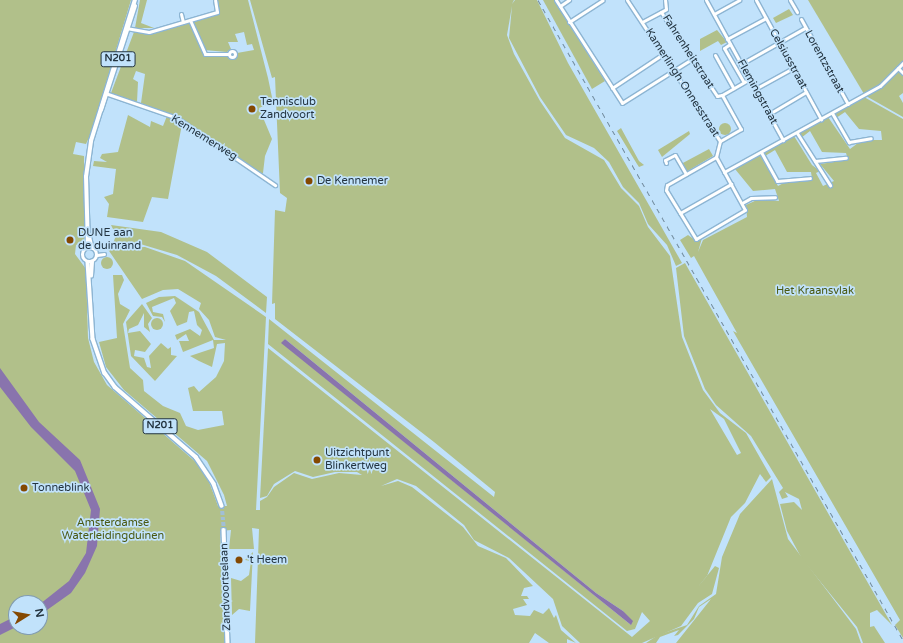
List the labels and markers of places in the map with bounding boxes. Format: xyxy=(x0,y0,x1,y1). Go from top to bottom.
place label: Tennisclub Zandvoort xyxy=(260,96,316,122)
marker: Tennisclub Zandvoort xyxy=(247,104,257,114)
place label: De Kennemer xyxy=(317,174,388,188)
marker: De Kennemer xyxy=(304,176,314,186)
place label: DUNE aan de duinrand xyxy=(78,227,141,253)
marker: DUNE aan de duinrand xyxy=(65,235,75,245)
place label: Uitzichtpunt Blinkertweg xyxy=(325,447,389,473)
marker: Uitzichtpunt Blinkertweg xyxy=(312,455,322,465)
place label: Tonneblink xyxy=(32,481,89,495)
marker: Tonneblink xyxy=(19,483,29,493)
place label: 't Heem xyxy=(247,553,287,567)
marker: 't Heem xyxy=(234,555,244,565)

